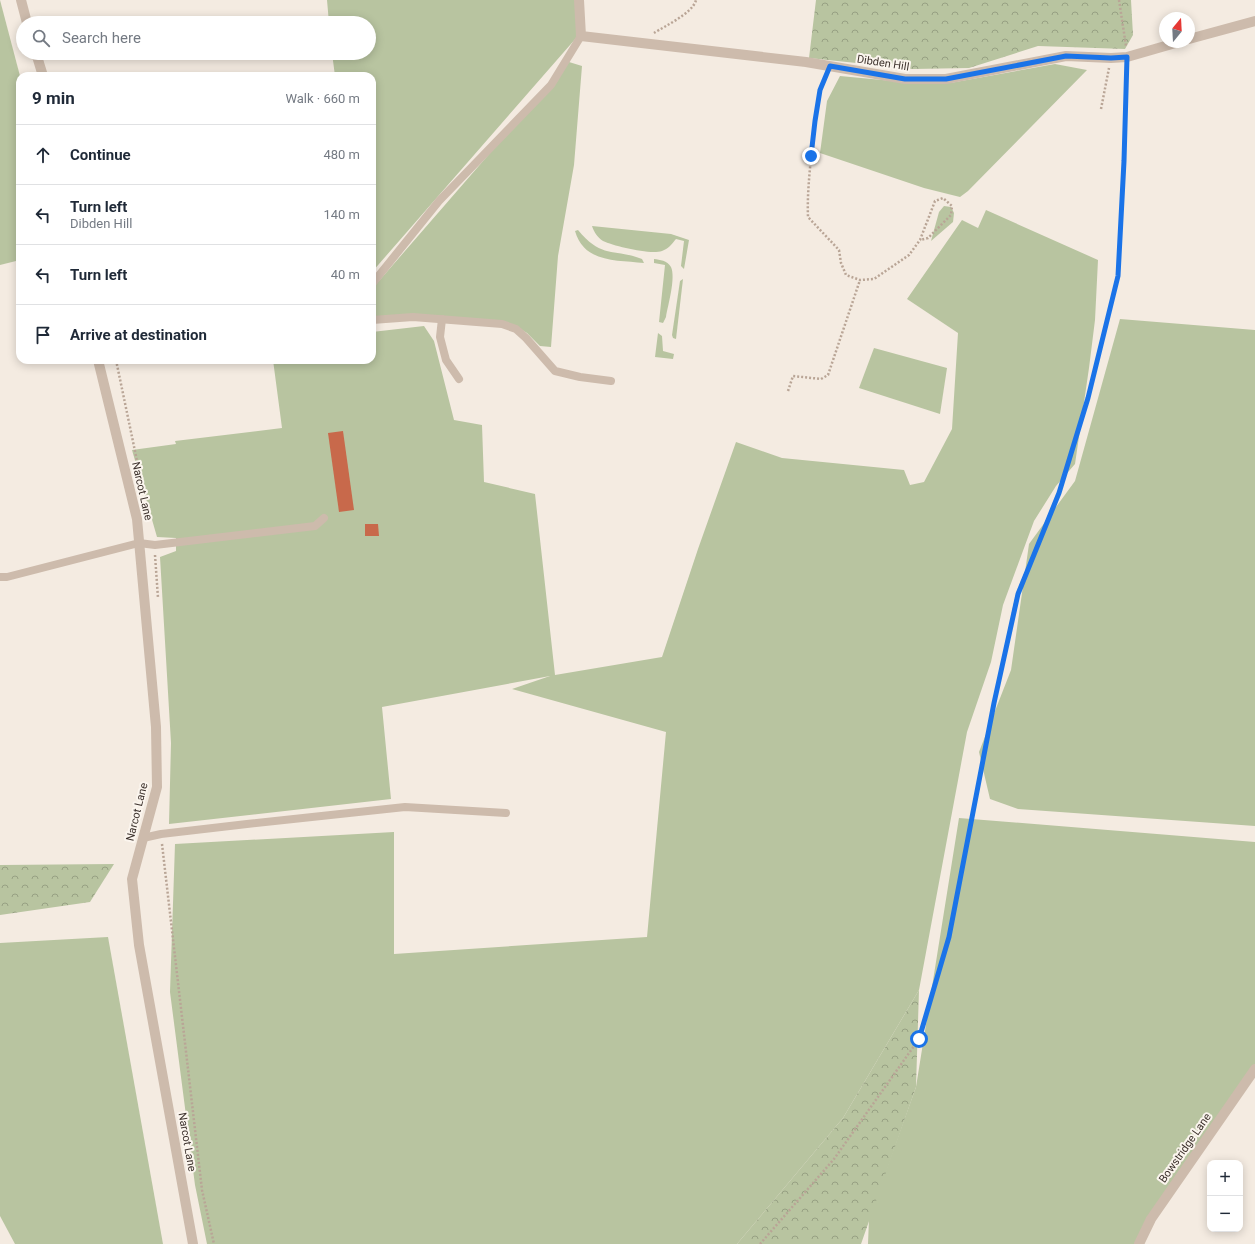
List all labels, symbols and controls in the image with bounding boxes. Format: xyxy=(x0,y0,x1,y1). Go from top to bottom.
north arrow xyxy=(1159,12,1195,48)
search box xyxy=(16,16,376,60)
icon: search xyxy=(30,27,52,49)
text: Search here xyxy=(62,29,141,47)
street label: Dibden Hill xyxy=(856,52,910,74)
text: 9 min xyxy=(32,88,75,108)
text: Walk · 660 m xyxy=(285,91,360,106)
icon: ahead xyxy=(32,144,54,166)
text: Continue xyxy=(70,146,131,164)
text: 480 m xyxy=(323,147,360,162)
route end xyxy=(802,147,820,165)
text: Turn left xyxy=(70,198,127,216)
icon: left xyxy=(32,204,54,226)
text: 140 m xyxy=(323,207,360,222)
text: Dibden Hill xyxy=(70,216,132,231)
icon: left xyxy=(32,264,54,286)
text: Turn left xyxy=(70,266,127,284)
text: 40 m xyxy=(331,267,360,282)
icon: arrive xyxy=(32,324,54,346)
text: Arrive at destination xyxy=(70,326,207,344)
street label: Narcot Lane xyxy=(129,460,155,522)
street label: Narcot Lane xyxy=(123,781,151,843)
route start xyxy=(910,1030,928,1048)
street label: Bowstridge Lane xyxy=(1156,1111,1214,1185)
street label: Narcot Lane xyxy=(175,1112,199,1173)
map controls xyxy=(1207,1160,1243,1232)
button: + xyxy=(1207,1160,1243,1196)
button: − xyxy=(1207,1196,1243,1232)

